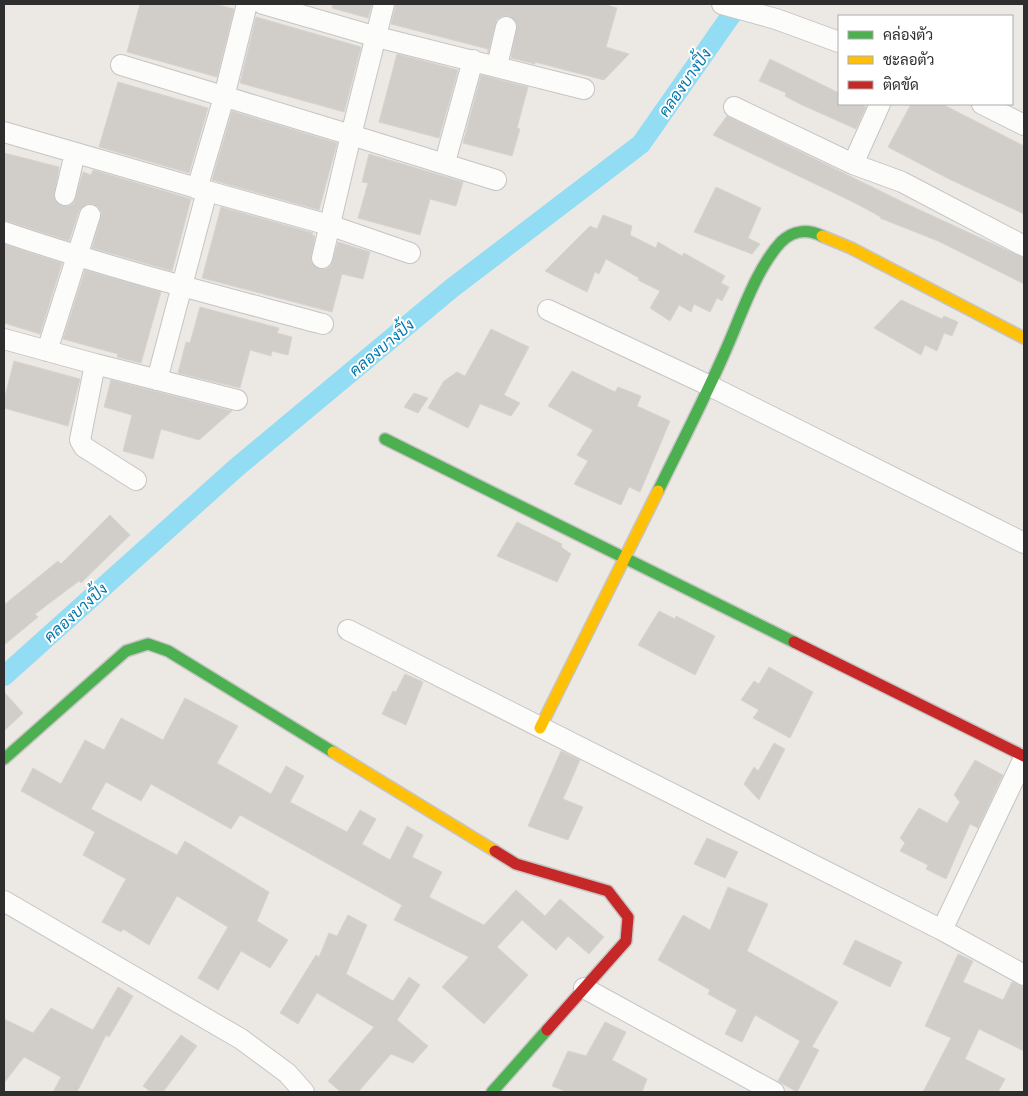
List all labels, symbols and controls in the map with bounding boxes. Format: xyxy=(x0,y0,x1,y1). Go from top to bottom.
legend xyxy=(838,15,1013,105)
text: คล่องตัว xyxy=(883,25,933,43)
water label: คลองบางปิ้ง xyxy=(651,42,714,120)
text: ชะลอตัว xyxy=(883,50,934,68)
text: ติดขัด xyxy=(883,75,919,93)
water label: คลองบางปิ้ง xyxy=(343,312,417,380)
water label: คลองบางปิ้ง xyxy=(37,576,111,645)

